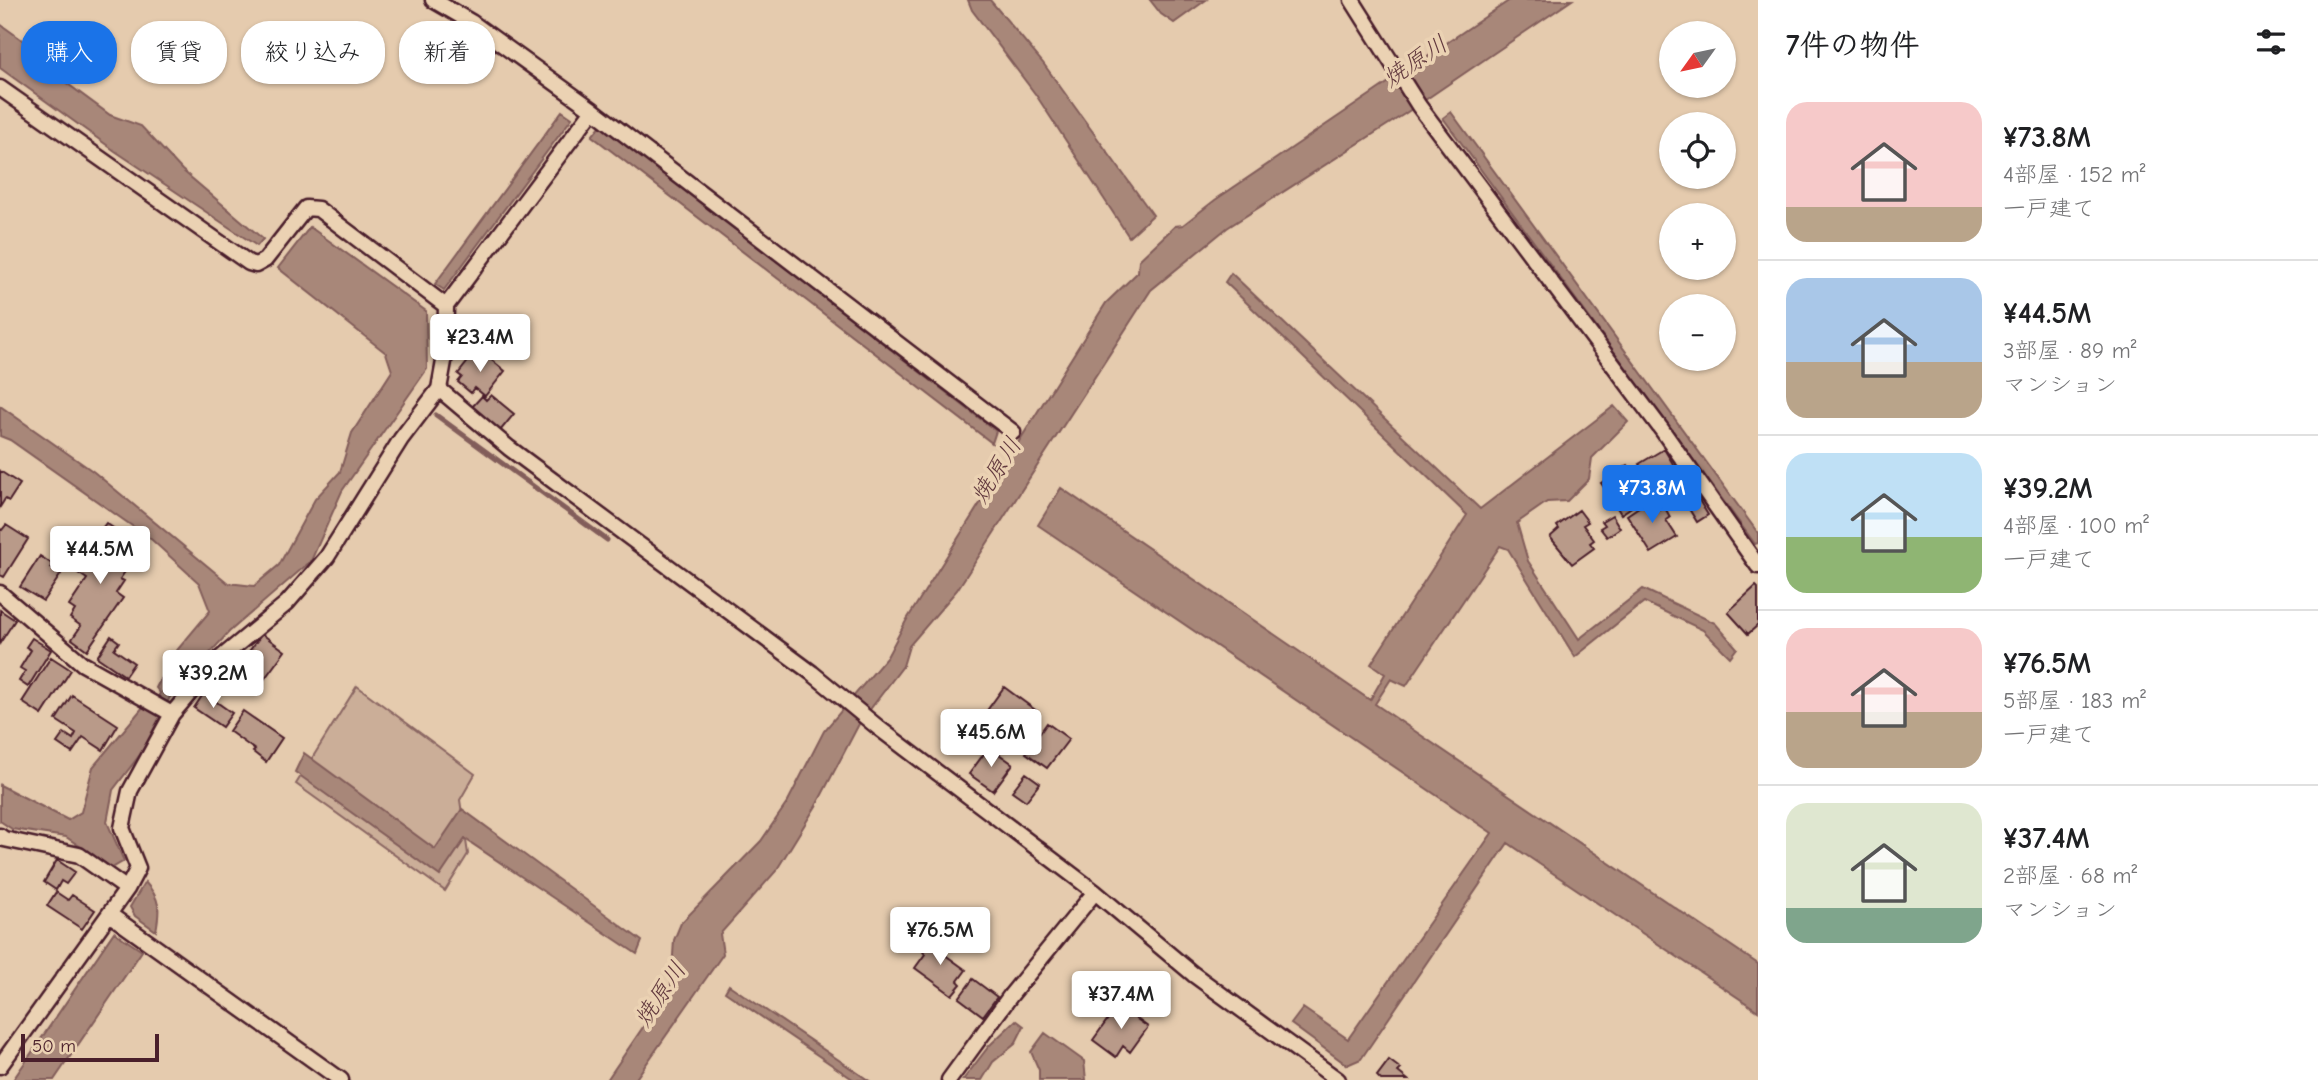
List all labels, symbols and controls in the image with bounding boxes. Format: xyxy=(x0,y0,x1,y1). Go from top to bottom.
chip: 購入 xyxy=(21,21,117,84)
chip: 賃貸 xyxy=(131,21,227,84)
chip: 絞り込み xyxy=(241,21,385,84)
chip: 新着 xyxy=(399,21,495,84)
north arrow xyxy=(1659,21,1736,98)
map controls xyxy=(1659,21,1736,371)
icon: filters xyxy=(2252,23,2290,61)
text: 7件の物件 xyxy=(1786,28,1920,63)
water label: 焼原川 xyxy=(1377,29,1453,93)
button: locate xyxy=(1659,112,1736,189)
text: ¥73.8M xyxy=(2003,120,2091,155)
icon: home xyxy=(1842,130,1926,214)
text: 4部屋 · 152 m² xyxy=(2003,161,2146,188)
text: 一戸建て xyxy=(2003,195,2095,222)
button: + xyxy=(1659,203,1736,280)
button: − xyxy=(1659,294,1736,371)
text: ¥44.5M xyxy=(2003,296,2091,331)
icon: home xyxy=(1842,306,1926,390)
pin: ¥23.4M xyxy=(423,314,537,374)
text: ¥23.4M xyxy=(446,323,514,350)
text: 3部屋 · 89 m² xyxy=(2003,337,2137,364)
text: マンション xyxy=(2003,371,2117,398)
water label: 焼原川 xyxy=(965,432,1027,508)
pin: ¥73.8M xyxy=(1595,466,1709,525)
text: ¥39.2M xyxy=(2003,471,2093,506)
text: ¥73.8M xyxy=(1618,474,1686,501)
icon: home xyxy=(1842,481,1926,565)
text: 4部屋 · 100 m² xyxy=(2003,512,2149,539)
pin: ¥44.5M xyxy=(43,526,157,586)
text: ¥44.5M xyxy=(66,535,134,562)
text: 一戸建て xyxy=(2003,546,2095,573)
text: ¥76.5M xyxy=(2003,646,2091,681)
pin: ¥39.2M xyxy=(156,650,270,710)
icon: home xyxy=(1842,656,1926,740)
text: ¥39.2M xyxy=(179,659,247,686)
text: 5部屋 · 183 m² xyxy=(2003,687,2146,714)
pin: ¥45.6M xyxy=(934,710,1048,769)
text: ¥45.6M xyxy=(956,718,1026,745)
text: 一戸建て xyxy=(2003,721,2095,748)
text: ¥37.4M xyxy=(2003,821,2090,856)
icon: home xyxy=(1842,831,1926,915)
text: 2部屋 · 68 m² xyxy=(2003,862,2137,889)
text: マンション xyxy=(2003,896,2117,923)
pin: ¥76.5M xyxy=(883,908,997,967)
text: ¥76.5M xyxy=(906,916,974,943)
water label: 焼原川 xyxy=(628,956,692,1032)
pin: ¥37.4M xyxy=(1064,972,1178,1031)
text: ¥37.4M xyxy=(1088,980,1154,1007)
scale bar xyxy=(21,1031,159,1063)
text: 50 m xyxy=(32,1035,76,1057)

